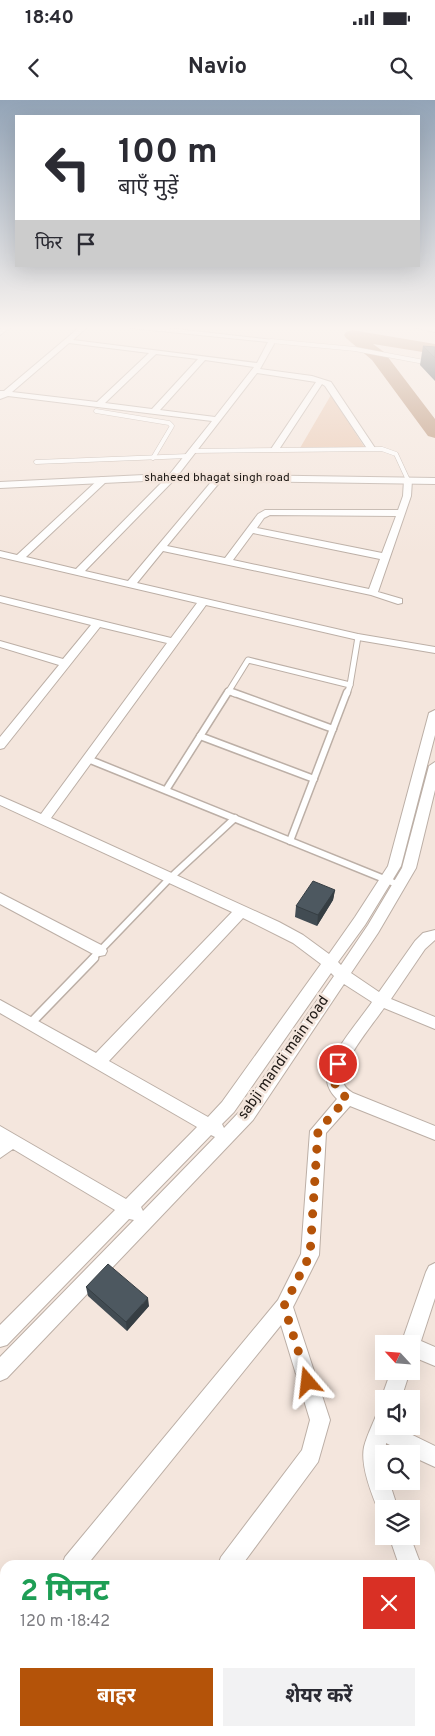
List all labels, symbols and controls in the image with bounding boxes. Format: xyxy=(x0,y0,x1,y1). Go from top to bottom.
text: 18:40 xyxy=(25,6,74,30)
icon: back xyxy=(20,54,48,82)
text: Navio xyxy=(188,54,247,81)
icon: search xyxy=(387,54,415,82)
text: 100 m xyxy=(118,131,218,175)
icon: left xyxy=(35,135,100,200)
text: बाएँ मुड़ें xyxy=(118,175,179,202)
icon: arrive xyxy=(72,230,100,258)
text: फिर xyxy=(35,232,62,256)
street label: shaheed bhagat singh road xyxy=(144,470,290,486)
street label: sabji mandi main road xyxy=(234,992,334,1124)
pin xyxy=(317,1043,359,1085)
icon: arrive xyxy=(324,1050,352,1078)
north arrow xyxy=(375,1335,420,1380)
map controls xyxy=(375,1335,420,1545)
position arrow xyxy=(281,1355,333,1407)
button: sound xyxy=(375,1390,420,1435)
button: search xyxy=(375,1445,420,1490)
button: layers xyxy=(375,1500,420,1545)
text: 2 मिनट xyxy=(20,1574,109,1611)
button: close xyxy=(363,1577,415,1629)
text: 120 m · 18:42 xyxy=(20,1612,110,1632)
button: बाहर xyxy=(20,1668,213,1726)
button: शेयर करें xyxy=(223,1668,415,1726)

